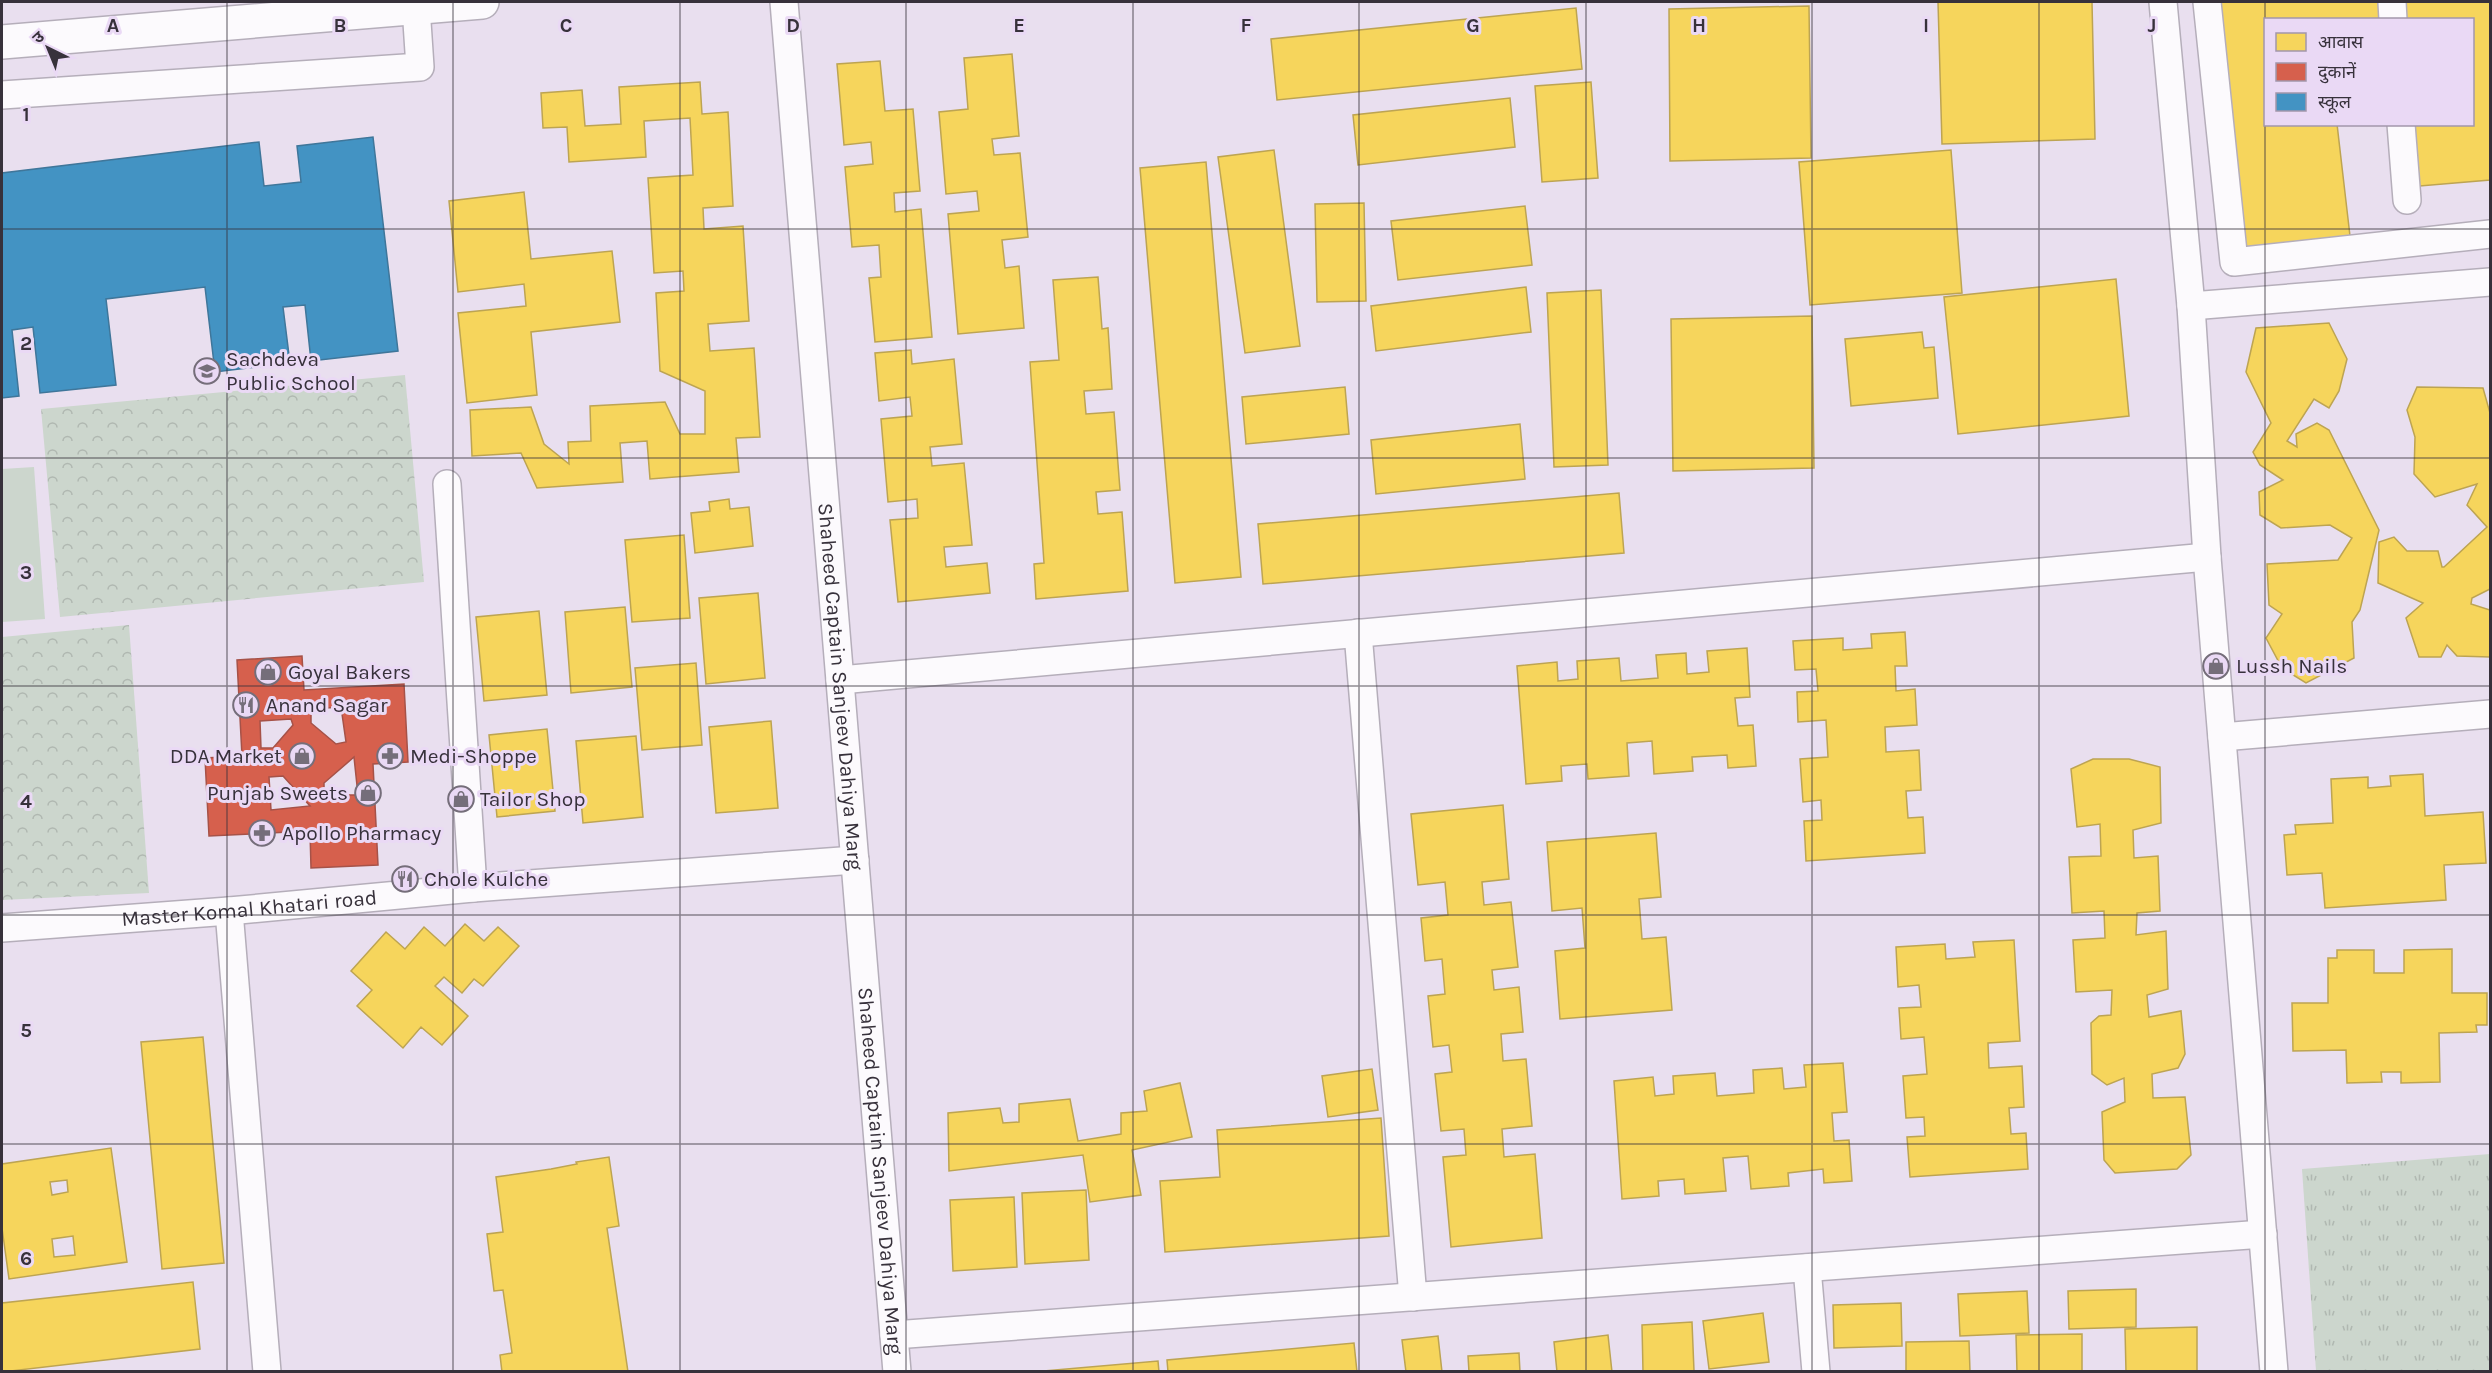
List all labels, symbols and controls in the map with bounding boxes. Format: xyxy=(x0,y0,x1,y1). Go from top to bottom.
text: A xyxy=(107,14,120,37)
text: B xyxy=(334,14,346,37)
text: C xyxy=(560,14,572,37)
text: D xyxy=(786,14,800,37)
text: E xyxy=(1013,14,1025,37)
text: F xyxy=(1241,14,1252,37)
text: G xyxy=(1466,14,1480,37)
text: H xyxy=(1692,14,1706,37)
text: I xyxy=(1923,14,1929,37)
text: J xyxy=(2148,14,2156,37)
north arrow xyxy=(18,18,78,78)
legend xyxy=(2264,18,2474,126)
text: उ xyxy=(28,27,48,48)
text: आवास xyxy=(2318,31,2364,53)
text: दुकानें xyxy=(2318,61,2357,84)
text: स्कूल xyxy=(2318,91,2352,114)
text: 1 xyxy=(22,103,30,126)
text: 2 xyxy=(20,332,32,355)
place label: Sachdeva Public School xyxy=(226,347,356,395)
school or university icon: Sachdeva Public School xyxy=(192,356,222,386)
street label: Shaheed Captain Sanjeev Dahiya Marg xyxy=(813,502,868,872)
text: 3 xyxy=(20,561,32,584)
shop icon: Lussh Nails xyxy=(2201,651,2231,681)
place label: Lussh Nails xyxy=(2236,654,2347,678)
shop icon: Goyal Bakers xyxy=(253,657,283,687)
place label: Goyal Bakers xyxy=(288,660,411,684)
restaurant icon: Anand Sagar xyxy=(231,690,261,720)
place label: Anand Sagar xyxy=(266,693,388,717)
shop icon: DDA Market xyxy=(287,741,317,771)
pharmacy icon: Medi-Shoppe xyxy=(375,741,405,771)
place label: DDA Market xyxy=(170,744,282,768)
place label: Medi-Shoppe xyxy=(410,744,537,768)
shop icon: Punjab Sweets xyxy=(353,778,383,808)
place label: Punjab Sweets xyxy=(207,781,348,805)
shop icon: Tailor Shop xyxy=(446,784,476,814)
place label: Tailor Shop xyxy=(480,787,586,811)
text: 4 xyxy=(20,790,32,813)
pharmacy icon: Apollo Pharmacy xyxy=(247,818,277,848)
place label: Apollo Pharmacy xyxy=(282,821,442,845)
restaurant icon: Chole Kulche xyxy=(390,864,420,894)
place label: Chole Kulche xyxy=(424,867,548,891)
street label: Master Komal Khatari road xyxy=(121,885,378,931)
street label: Shaheed Captain Sanjeev Dahiya Marg xyxy=(853,986,908,1356)
text: 5 xyxy=(20,1019,32,1042)
text: 6 xyxy=(20,1247,32,1270)

